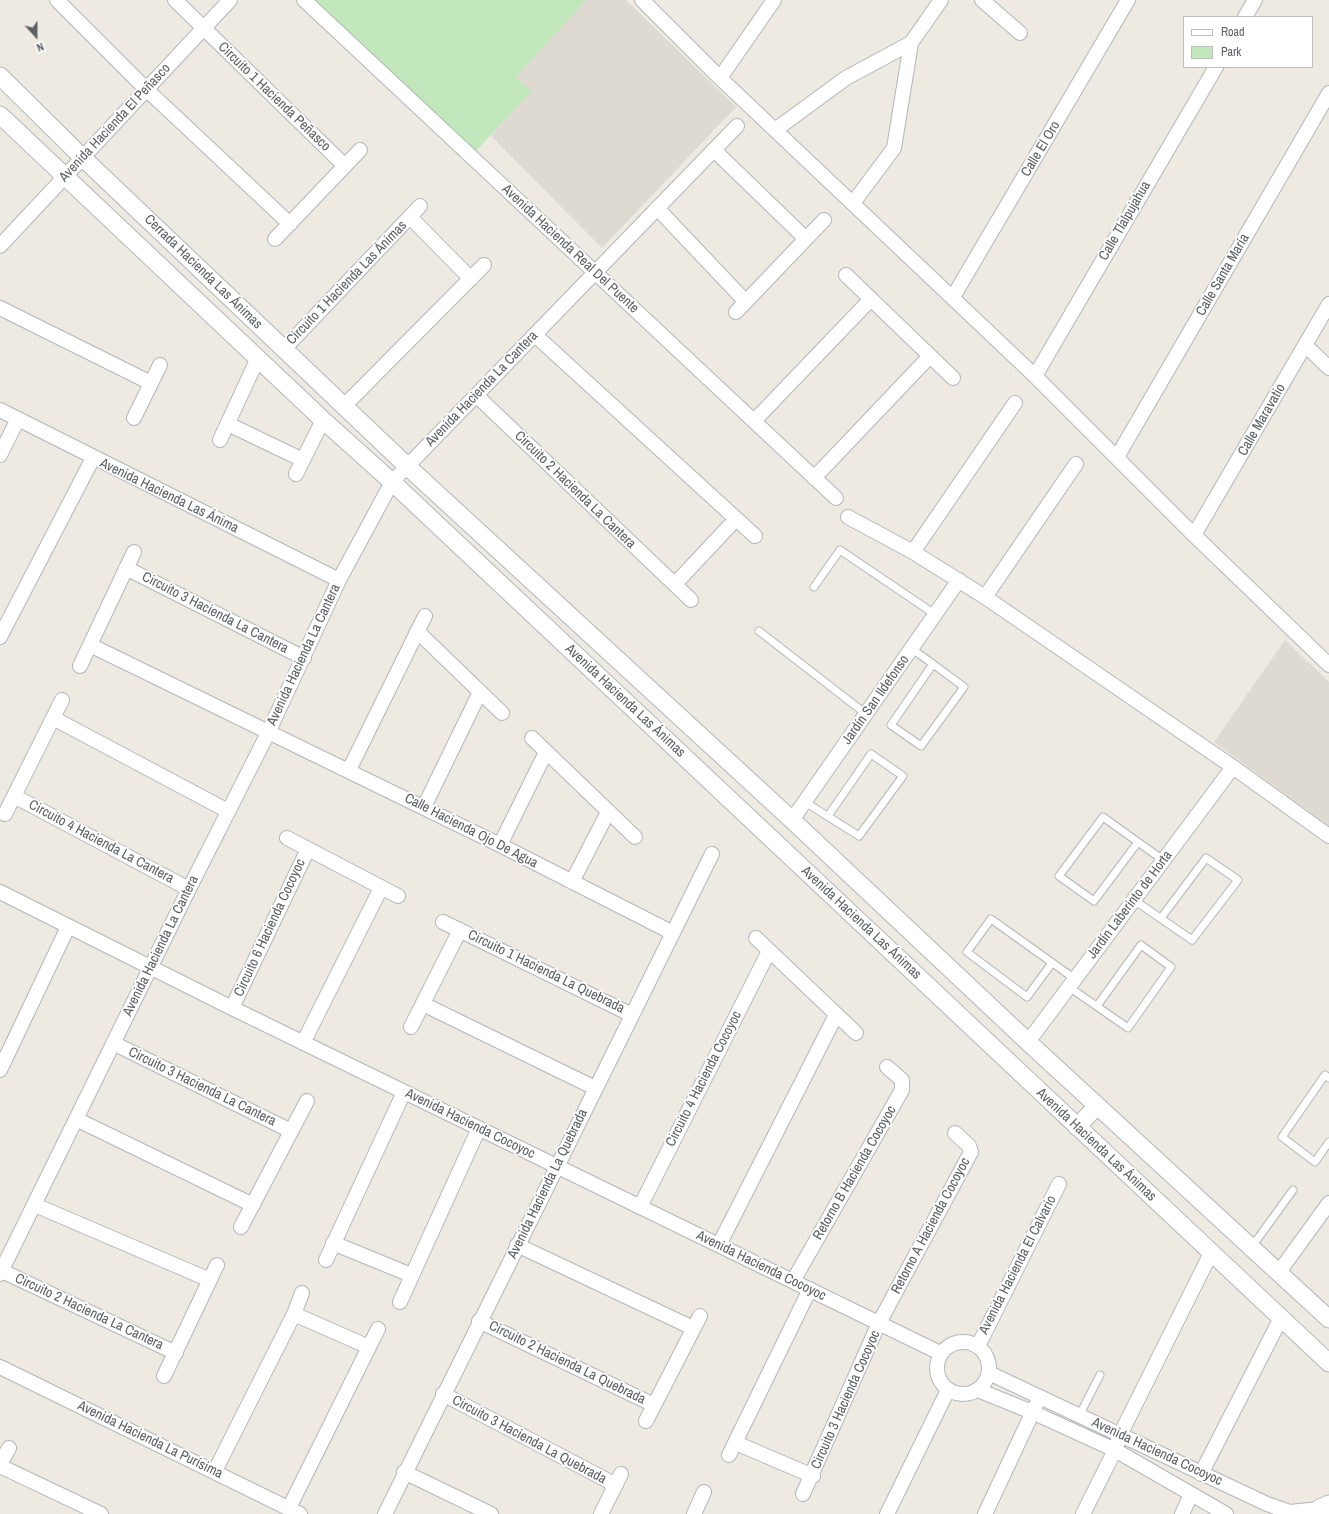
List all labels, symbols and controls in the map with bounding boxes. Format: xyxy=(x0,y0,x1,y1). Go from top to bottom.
north arrow xyxy=(16,16,56,56)
legend xyxy=(1183,16,1313,68)
text: Road xyxy=(1221,24,1245,40)
text: N xyxy=(35,39,46,55)
street label: Circuito 1 Hacienda Peñasco xyxy=(214,39,334,155)
text: Park xyxy=(1221,44,1241,60)
street label: Avenida Hacienda El Peñasco xyxy=(56,60,174,186)
street label: Calle El Oro xyxy=(1018,118,1064,180)
street label: Calle Tlalpujahua xyxy=(1096,178,1154,264)
street label: Avenida Hacienda Real Del Puente xyxy=(498,181,642,317)
street label: Cerrada Hacienda Las Ánimas xyxy=(140,211,266,333)
street label: Circuito 1 Hacienda Las Ánimas xyxy=(283,217,411,349)
street label: Calle Santa María xyxy=(1193,231,1253,319)
street label: Avenida Hacienda La Cantera xyxy=(422,328,542,450)
street label: Calle Maravatio xyxy=(1235,381,1289,459)
street label: Circuito 2 Hacienda La Cantera xyxy=(511,428,639,552)
street label: Avenida Hacienda Las Ánima xyxy=(97,455,241,537)
street label: Circuito 3 Hacienda La Cantera xyxy=(139,569,291,657)
street label: Avenida Hacienda La Cantera xyxy=(264,582,344,728)
street label: Avenida Hacienda Las Ánimas xyxy=(561,641,689,761)
street label: Jardín San Ildefonso xyxy=(839,652,913,748)
street label: Calle Hacienda Ojo De Agua xyxy=(402,790,540,872)
street label: Circuito 4 Hacienda La Cantera xyxy=(25,797,177,887)
street label: Jardín Laberinto de Horta xyxy=(1084,848,1176,962)
street label: Circuito 6 Hacienda Cocoyoc xyxy=(231,856,309,1000)
street label: Avenida Hacienda Las Ánimas xyxy=(797,863,925,983)
street label: Avenida Hacienda La Cantera xyxy=(120,873,202,1019)
street label: Circuito 1 Hacienda La Quebrada xyxy=(465,927,627,1017)
street label: Circuito 4 Hacienda Cocoyoc xyxy=(662,1008,746,1150)
street label: Circuito 3 Hacienda La Cantera xyxy=(125,1044,279,1130)
street label: Avenida Hacienda Cocoyoc xyxy=(402,1085,538,1163)
street label: Avenida Hacienda Las Ánimas xyxy=(1032,1085,1160,1205)
street label: Retorno B Hacienda Cocoyoc xyxy=(810,1103,900,1243)
street label: Avenida Hacienda La Quebrada xyxy=(504,1106,592,1262)
street label: Retorno A Hacienda Cocoyoc xyxy=(888,1155,974,1297)
street label: Avenida Hacienda El Calvario xyxy=(976,1193,1060,1337)
street label: Avenida Hacienda Cocoyoc xyxy=(693,1227,829,1305)
street label: Circuito 2 Hacienda La Cantera xyxy=(12,1270,166,1354)
street label: Circuito 2 Hacienda La Quebrada xyxy=(486,1318,648,1408)
street label: Circuito 3 Hacienda Cocoyoc xyxy=(808,1328,884,1472)
street label: Circuito 3 Hacienda La Quebrada xyxy=(449,1392,609,1488)
street label: Avenida Hacienda La Purísima xyxy=(75,1398,225,1482)
street label: Avenida Hacienda Cocoyoc xyxy=(1089,1414,1225,1490)

